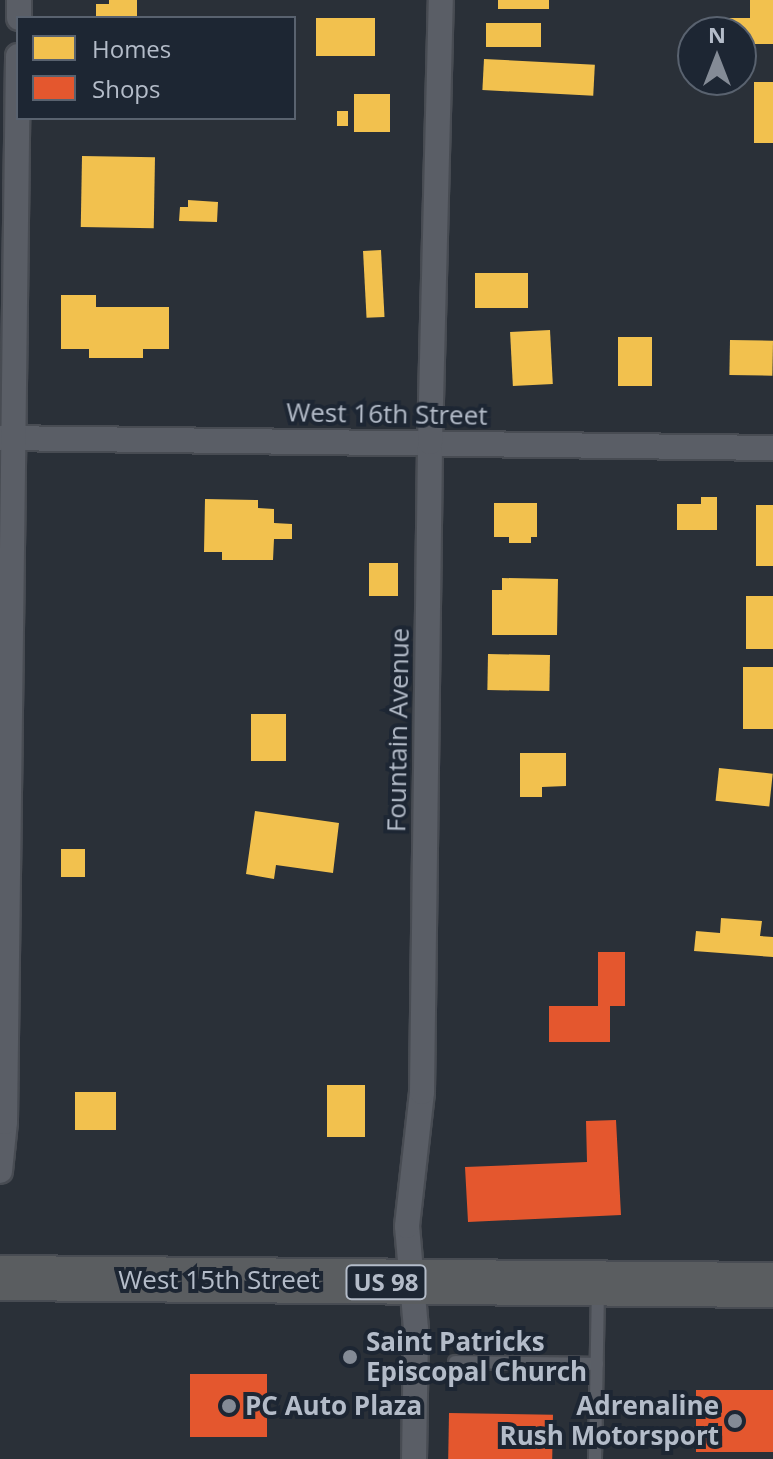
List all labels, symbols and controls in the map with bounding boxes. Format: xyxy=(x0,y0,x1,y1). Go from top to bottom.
legend xyxy=(16,16,296,120)
north arrow xyxy=(677,16,757,96)
text: N xyxy=(708,19,726,49)
text: Homes xyxy=(92,32,171,65)
text: Shops xyxy=(92,72,160,105)
street label: West 16th Street xyxy=(286,397,488,431)
street label: Fountain Avenue xyxy=(381,628,415,832)
road number: US 98 xyxy=(344,1262,428,1302)
street label: West 15th Street xyxy=(118,1264,320,1296)
place label: Saint Patricks Episcopal Church xyxy=(366,1326,587,1388)
marker: Saint Patricks Episcopal Church xyxy=(341,1348,359,1366)
place label: PC Auto Plaza xyxy=(245,1390,422,1422)
place label: Adrenaline Rush Motorsport xyxy=(500,1390,719,1452)
marker: PC Auto Plaza xyxy=(220,1397,238,1415)
marker: Adrenaline Rush Motorsport xyxy=(726,1412,744,1430)

